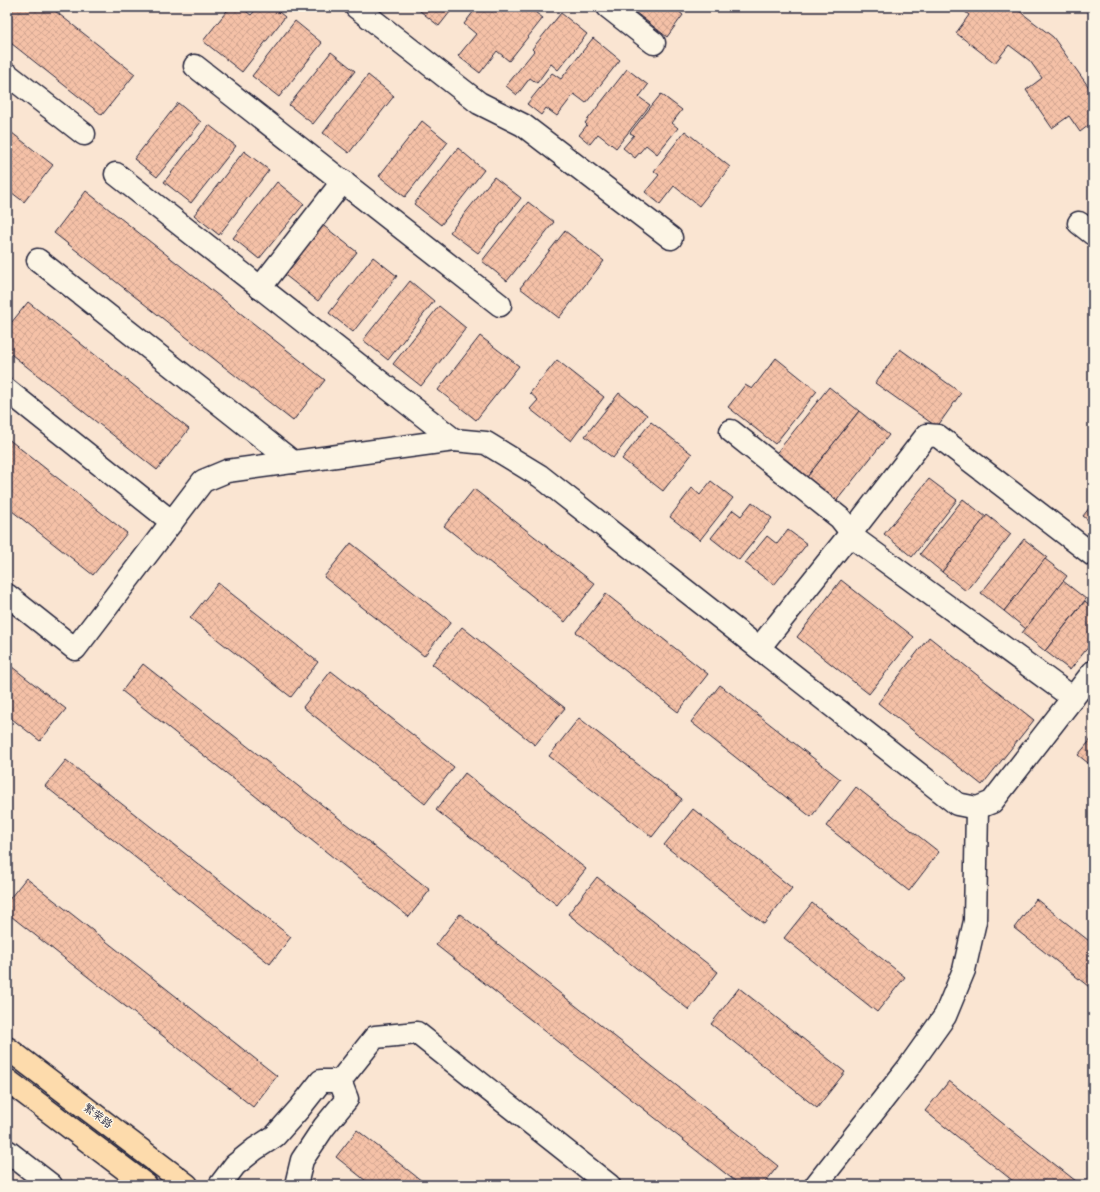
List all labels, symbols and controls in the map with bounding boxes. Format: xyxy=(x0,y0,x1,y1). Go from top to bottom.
street label: 繁荣路 xyxy=(80,1101,115,1132)

